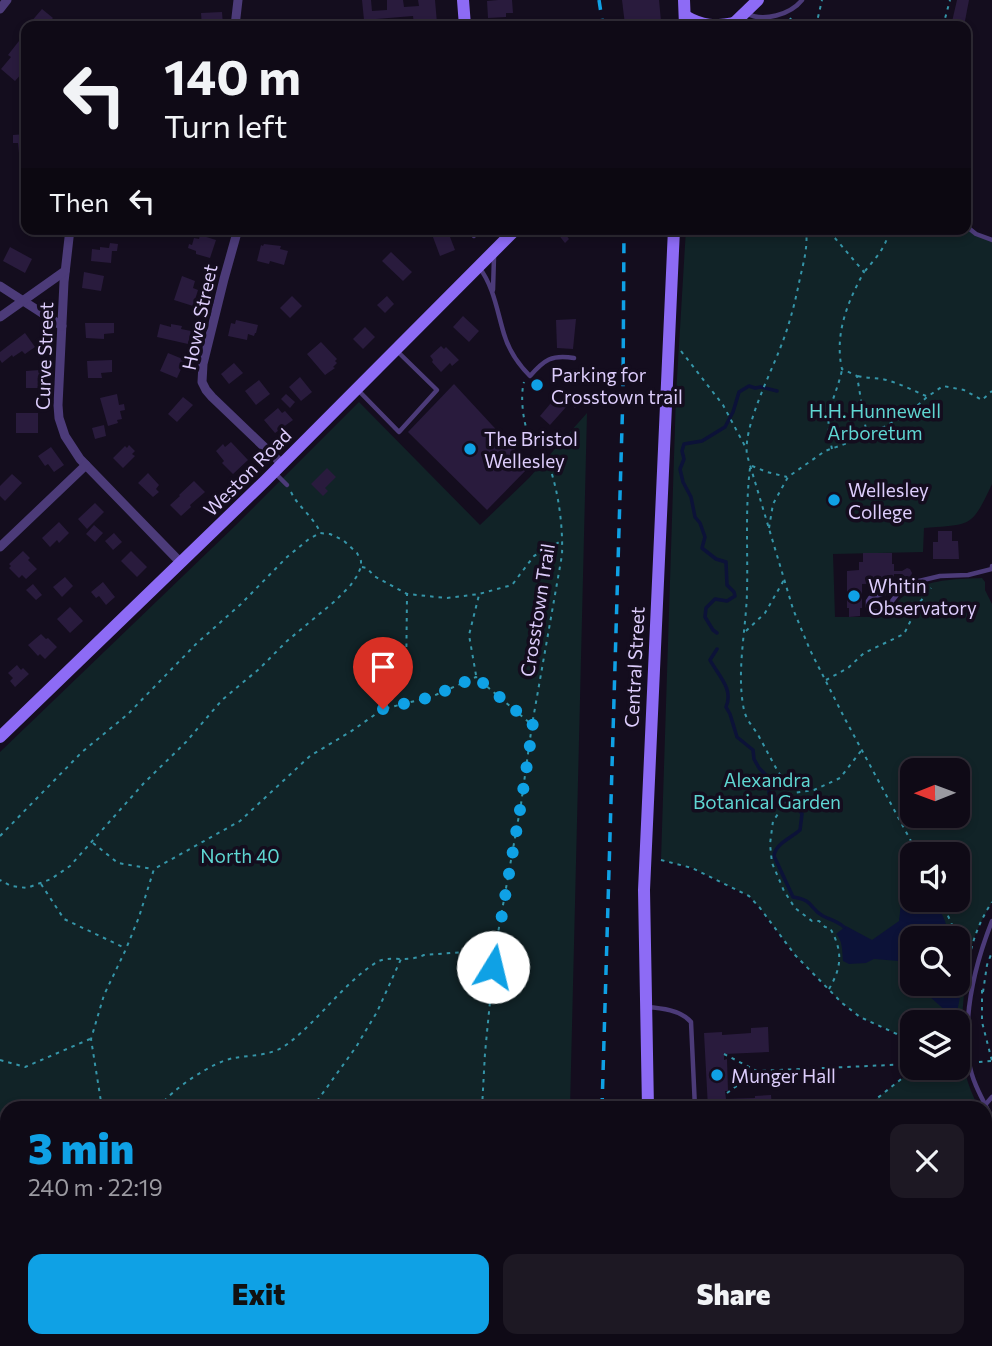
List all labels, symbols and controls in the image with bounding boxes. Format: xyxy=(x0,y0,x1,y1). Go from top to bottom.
text: 140 m xyxy=(164,45,301,105)
icon: left xyxy=(49,49,140,140)
text: Turn left xyxy=(164,105,288,145)
icon: left xyxy=(123,182,161,220)
text: Then xyxy=(49,186,109,217)
street label: Howe Street xyxy=(177,262,221,372)
street label: Curve Street xyxy=(31,301,57,410)
place label: Parking for Crosstown trail xyxy=(551,363,683,408)
marker: Parking for Crosstown trail xyxy=(529,377,545,393)
park label: H.H. Hunnewell Arboretum xyxy=(809,399,941,444)
street label: Weston Road xyxy=(198,423,296,521)
place label: The Bristol Wellesley xyxy=(484,427,578,472)
marker: The Bristol Wellesley xyxy=(462,441,478,457)
place label: Wellesley College xyxy=(848,478,929,523)
marker: Wellesley College xyxy=(826,492,842,508)
street label: Crosstown Trail xyxy=(515,542,559,678)
place label: Whitin Observatory xyxy=(868,574,977,619)
marker: Whitin Observatory xyxy=(846,588,862,604)
street label: Central Street xyxy=(619,606,649,728)
pin xyxy=(353,637,413,709)
icon: arrive xyxy=(364,648,402,686)
north arrow xyxy=(900,758,970,828)
map controls xyxy=(900,758,970,1080)
park label: Alexandra Botanical Garden xyxy=(693,768,841,813)
button: sound xyxy=(900,842,970,912)
park label: North 40 xyxy=(200,844,280,867)
button: search xyxy=(900,926,970,996)
position arrow xyxy=(456,930,530,1004)
button: layers xyxy=(900,1010,970,1080)
place label: Munger Hall xyxy=(731,1064,836,1087)
marker: Munger Hall xyxy=(709,1067,725,1083)
text: 3 min xyxy=(28,1121,134,1173)
button: close xyxy=(890,1124,964,1198)
text: 240 m · 22:19 xyxy=(28,1173,163,1201)
button: Exit xyxy=(28,1254,489,1334)
button: Share xyxy=(503,1254,964,1334)

